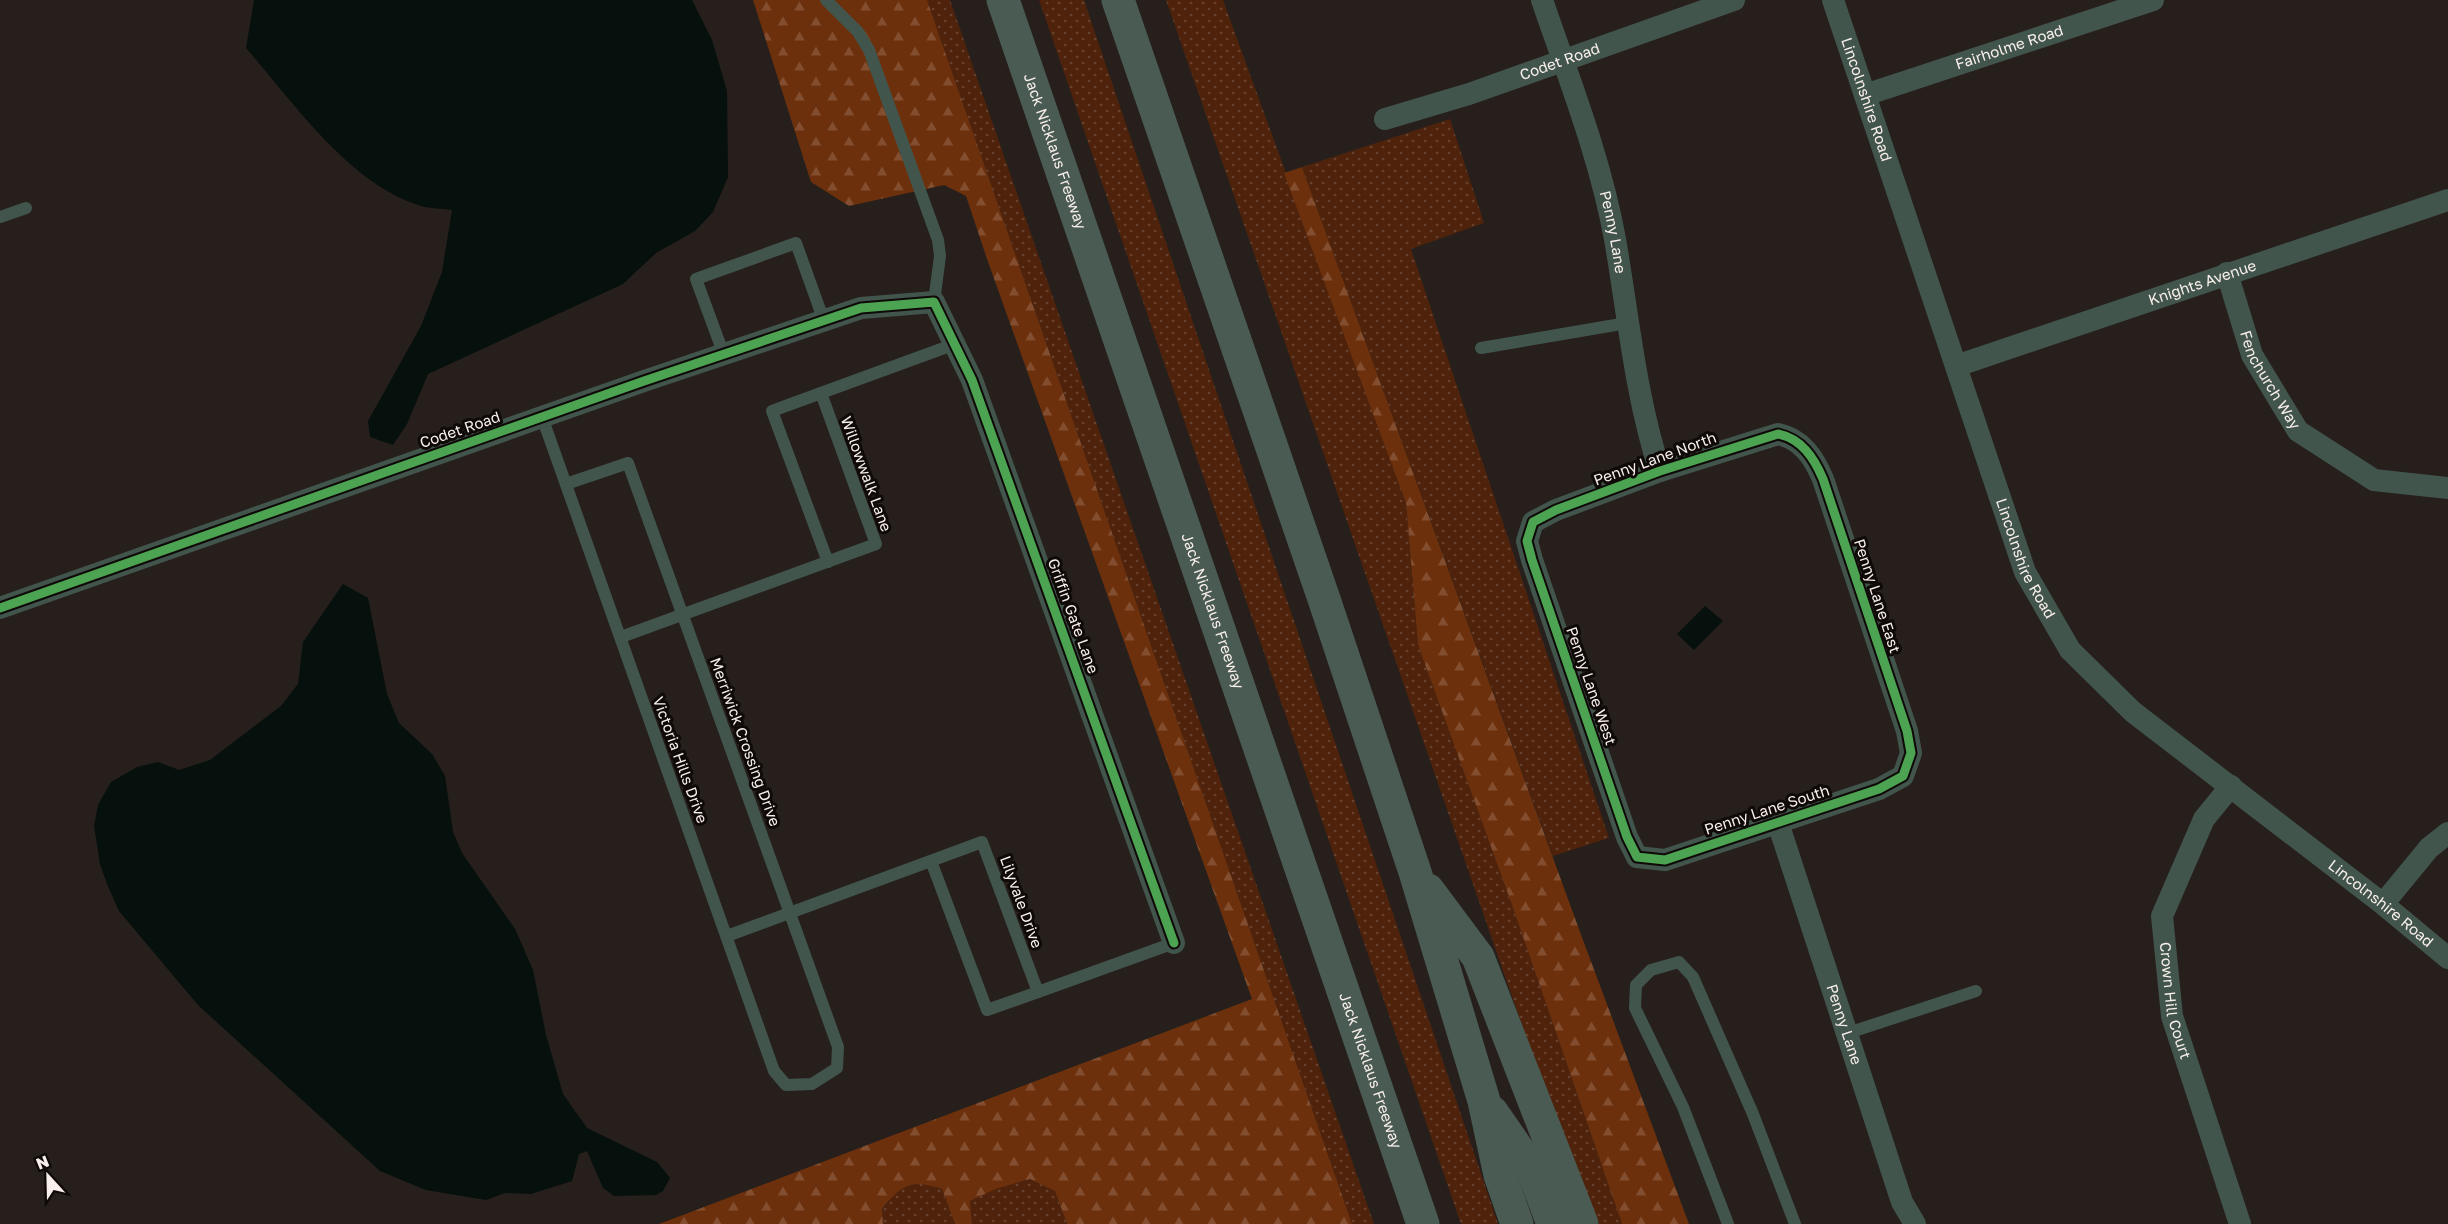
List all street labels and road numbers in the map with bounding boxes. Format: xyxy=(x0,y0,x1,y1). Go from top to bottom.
street label: Fairholme Road xyxy=(1953,20,2065,73)
street label: Lincolnshire Road xyxy=(1838,35,1896,163)
street label: Codet Road xyxy=(1517,38,1602,83)
street label: Jack Nicklaus Freeway xyxy=(1021,71,1091,232)
street label: Penny Lane xyxy=(1597,189,1631,275)
street label: Knights Avenue xyxy=(2146,255,2259,308)
street label: Fenchurch Way xyxy=(2237,328,2305,433)
street label: Codet Road xyxy=(417,407,502,451)
street label: Willowwalk Lane xyxy=(838,414,896,534)
street label: Penny Lane North xyxy=(1591,427,1718,489)
street label: Lincolnshire Road xyxy=(1993,496,2060,621)
street label: Jack Nicklaus Freeway xyxy=(1179,530,1249,692)
street label: Penny Lane East xyxy=(1851,536,1905,655)
street label: Griffin Gate Lane xyxy=(1045,556,1103,676)
street label: Penny Lane West xyxy=(1563,624,1621,747)
street label: Merriwick Crossing Drive xyxy=(707,655,785,829)
street label: Victoria Hills Drive xyxy=(650,694,712,826)
street label: Penny Lane South xyxy=(1702,780,1831,838)
street label: Lilyvale Drive xyxy=(997,853,1047,950)
street label: Lincolnshire Road xyxy=(2325,855,2438,950)
street label: Crown Hill Court xyxy=(2157,941,2195,1061)
street label: Penny Lane xyxy=(1823,982,1867,1067)
street label: Jack Nicklaus Freeway xyxy=(1336,990,1407,1151)

